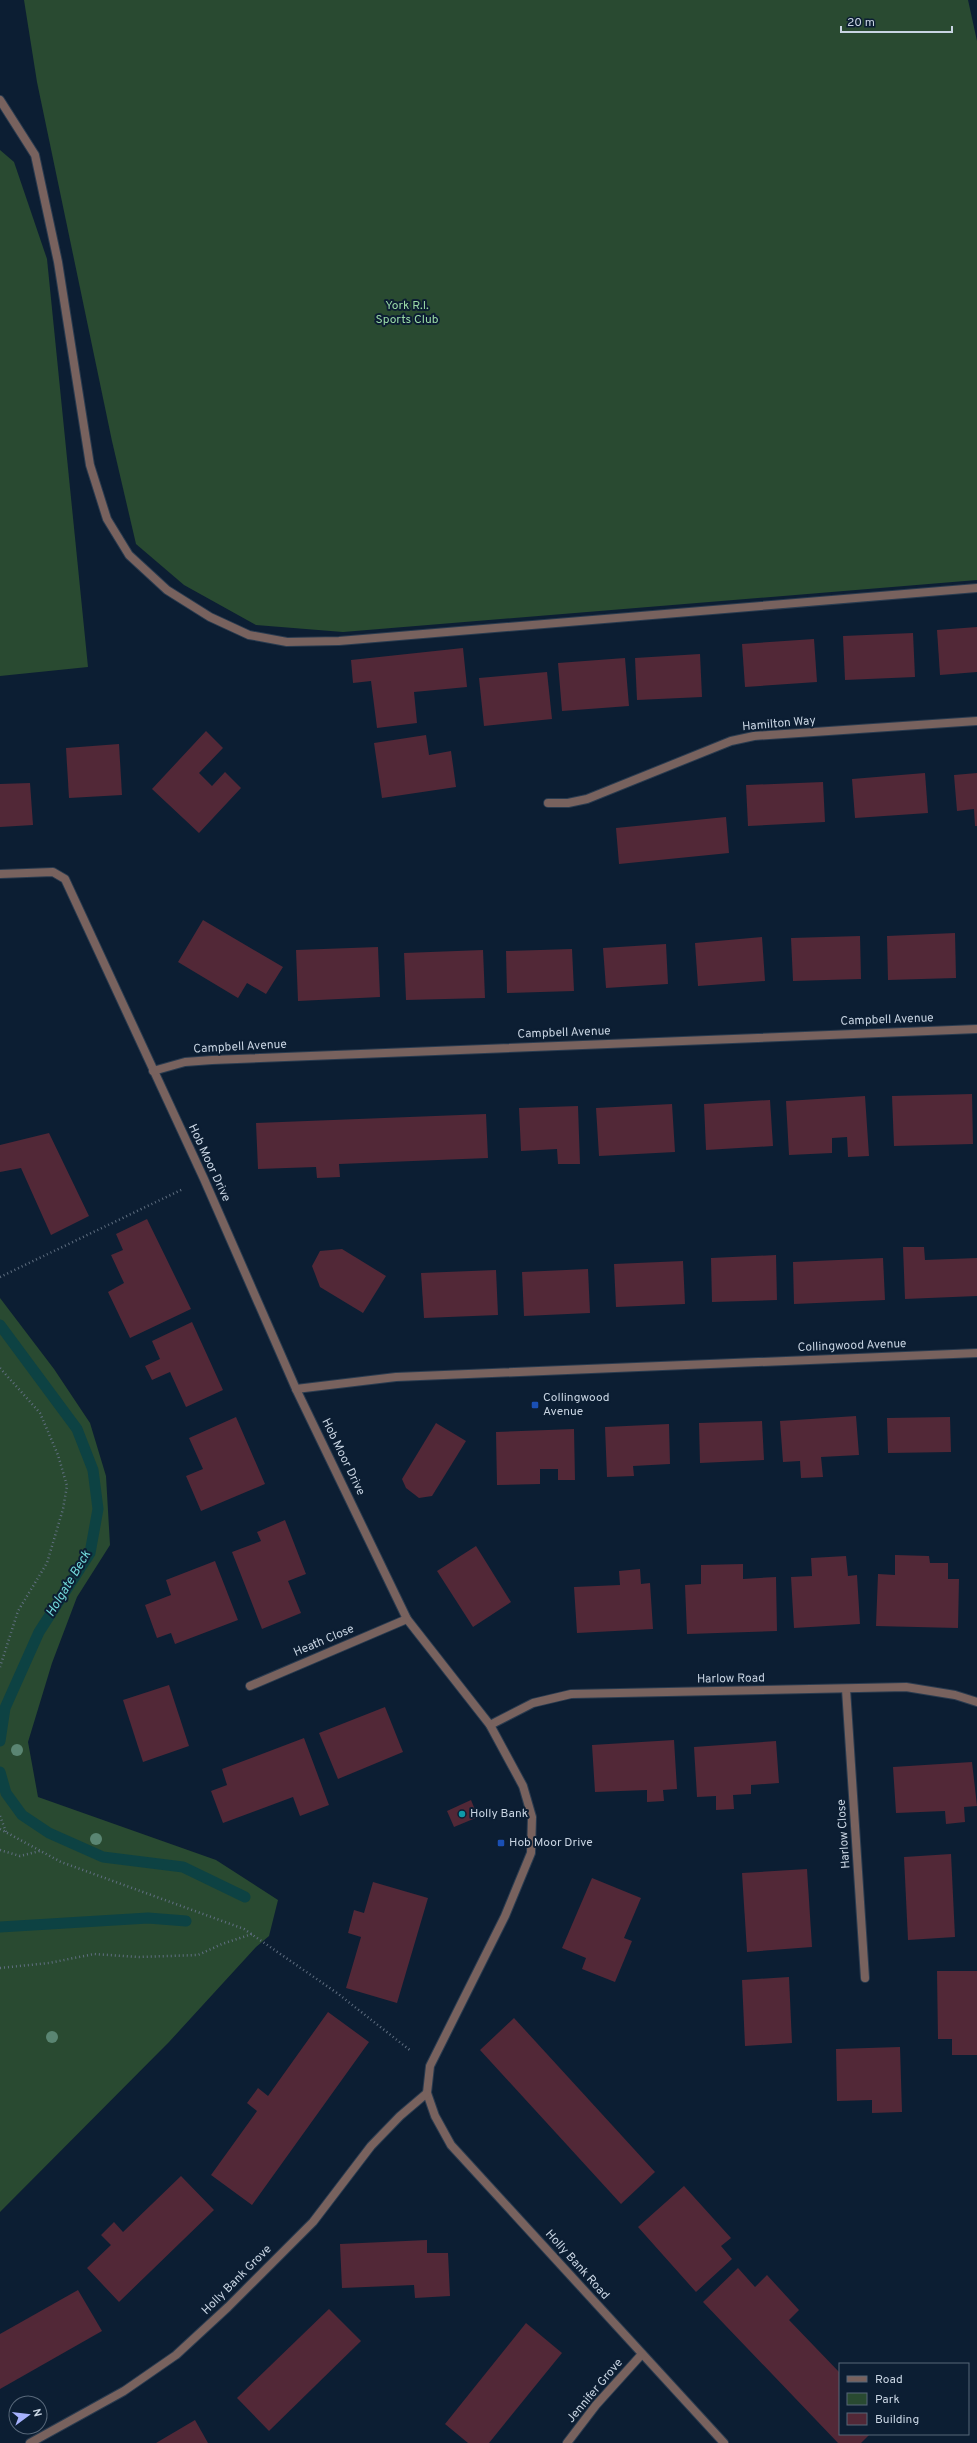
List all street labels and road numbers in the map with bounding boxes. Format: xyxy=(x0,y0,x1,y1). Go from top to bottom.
street label: Hamilton Way xyxy=(742,713,816,735)
street label: Campbell Avenue xyxy=(840,1010,934,1030)
street label: Campbell Avenue xyxy=(517,1023,611,1043)
street label: Campbell Avenue xyxy=(193,1037,287,1057)
street label: Hob Moor Drive xyxy=(184,1122,234,1204)
street label: Collingwood Avenue xyxy=(797,1336,907,1356)
street label: Hob Moor Drive xyxy=(317,1416,369,1498)
street label: Heath Close xyxy=(291,1621,357,1661)
street label: Harlow Road xyxy=(697,1670,765,1688)
street label: Harlow Close xyxy=(834,1799,854,1869)
street label: Holly Bank Road xyxy=(541,2227,613,2303)
street label: Holly Bank Grove xyxy=(199,2242,275,2318)
street label: Jennifer Grove xyxy=(563,2355,627,2427)

